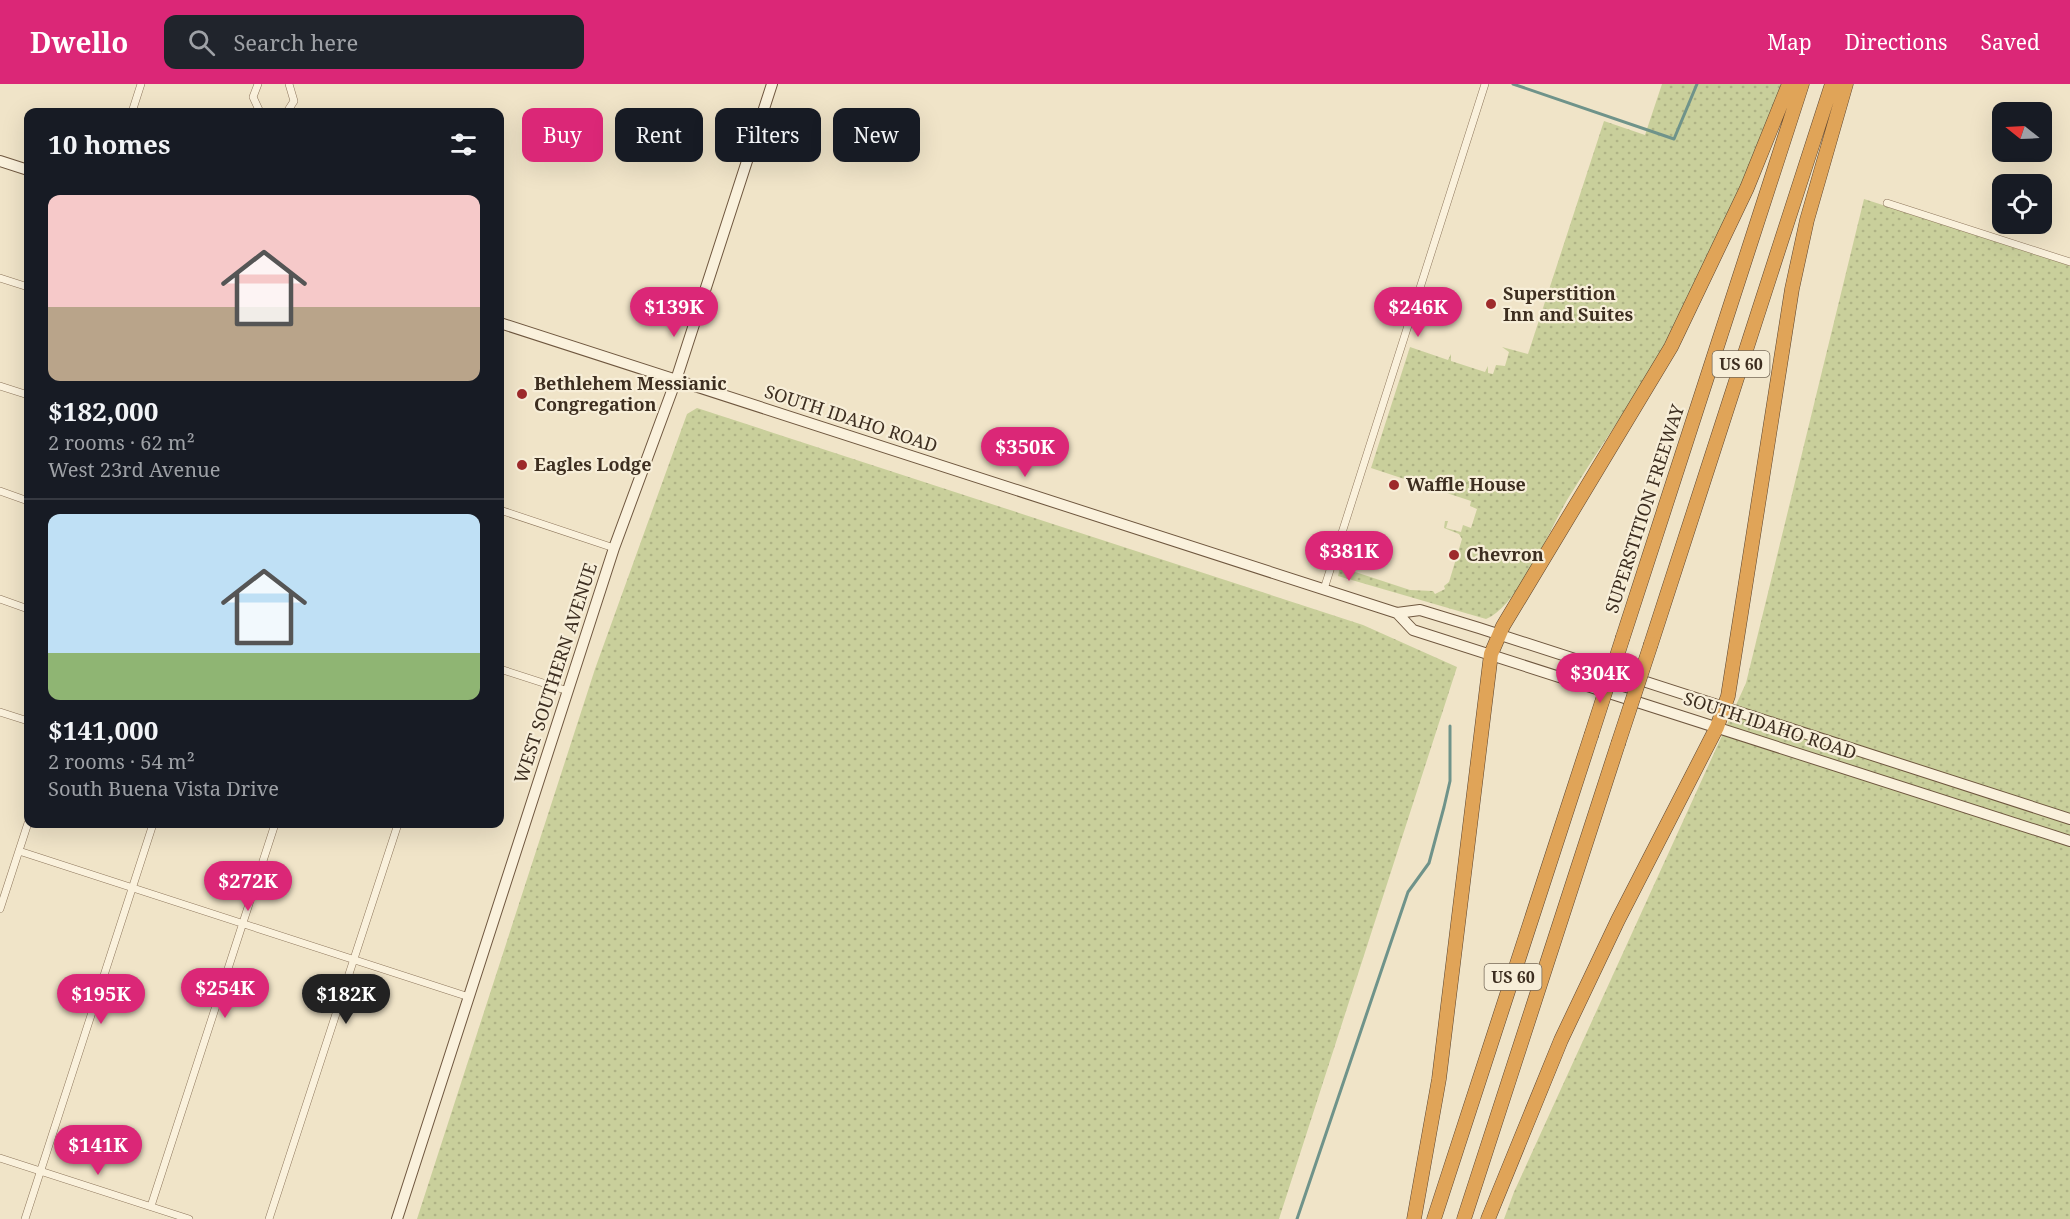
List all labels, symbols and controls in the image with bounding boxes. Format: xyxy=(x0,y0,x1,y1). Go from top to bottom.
search box xyxy=(164,15,584,69)
text: Dwello xyxy=(30,23,128,61)
icon: search xyxy=(185,26,218,59)
text: Search here xyxy=(233,27,358,57)
text: Map xyxy=(1767,28,1812,56)
text: Directions xyxy=(1845,28,1947,56)
text: Saved xyxy=(1980,28,2040,56)
north arrow xyxy=(1992,102,2052,162)
map controls xyxy=(1992,102,2052,234)
chip: Buy xyxy=(522,108,603,162)
chip: Rent xyxy=(615,108,703,162)
chip: Filters xyxy=(715,108,821,162)
chip: New xyxy=(833,108,920,162)
text: 10 homes xyxy=(48,126,170,162)
icon: filters xyxy=(447,128,480,161)
button: locate xyxy=(1992,174,2052,234)
icon: home xyxy=(210,234,318,342)
place label: Superstition Inn and Suites xyxy=(1503,281,1633,326)
pin: $139K xyxy=(632,287,716,338)
pin: $246K xyxy=(1376,287,1460,338)
text: $139K xyxy=(644,293,704,320)
text: $246K xyxy=(1388,293,1448,320)
marker: Superstition Inn and Suites xyxy=(1484,297,1498,311)
road number: US 60 xyxy=(1712,351,1770,377)
place label: Bethlehem Messianic Congregation xyxy=(534,371,727,416)
street label: SOUTH IDAHO ROAD xyxy=(762,379,941,457)
marker: Bethlehem Messianic Congregation xyxy=(515,387,529,401)
text: $182,000 xyxy=(48,393,158,429)
street label: SUPERSTITION FREEWAY xyxy=(1599,401,1689,616)
pin: $350K xyxy=(983,427,1067,478)
text: 2 rooms · 62 m² xyxy=(48,429,195,456)
text: $350K xyxy=(995,433,1055,460)
place label: Eagles Lodge xyxy=(534,452,652,476)
text: West 23rd Avenue xyxy=(48,456,220,483)
marker: Eagles Lodge xyxy=(515,458,529,472)
place label: Waffle House xyxy=(1406,472,1526,496)
marker: Waffle House xyxy=(1387,478,1401,492)
pin: $381K xyxy=(1307,531,1391,582)
text: $381K xyxy=(1319,537,1379,564)
place label: Chevron xyxy=(1466,542,1544,566)
marker: Chevron xyxy=(1447,548,1461,562)
icon: home xyxy=(210,553,318,661)
street label: WEST SOUTHERN AVENUE xyxy=(508,559,602,786)
pin: $304K xyxy=(1558,653,1642,704)
text: $304K xyxy=(1570,659,1630,686)
street label: SOUTH IDAHO ROAD xyxy=(1681,686,1860,764)
text: $141,000 xyxy=(48,712,158,748)
text: 2 rooms · 54 m² xyxy=(48,748,195,775)
text: South Buena Vista Drive xyxy=(48,775,279,802)
pin: $272K xyxy=(206,861,290,912)
text: $272K xyxy=(218,867,278,894)
road number: US 60 xyxy=(1484,964,1541,990)
pin: $254K xyxy=(183,968,267,1019)
pin: $195K xyxy=(59,974,143,1025)
text: $254K xyxy=(195,974,255,1001)
pin: $182K xyxy=(304,974,388,1025)
text: $195K xyxy=(71,980,131,1007)
text: $182K xyxy=(316,980,376,1007)
pin: $141K xyxy=(56,1125,140,1176)
text: $141K xyxy=(68,1131,128,1158)

